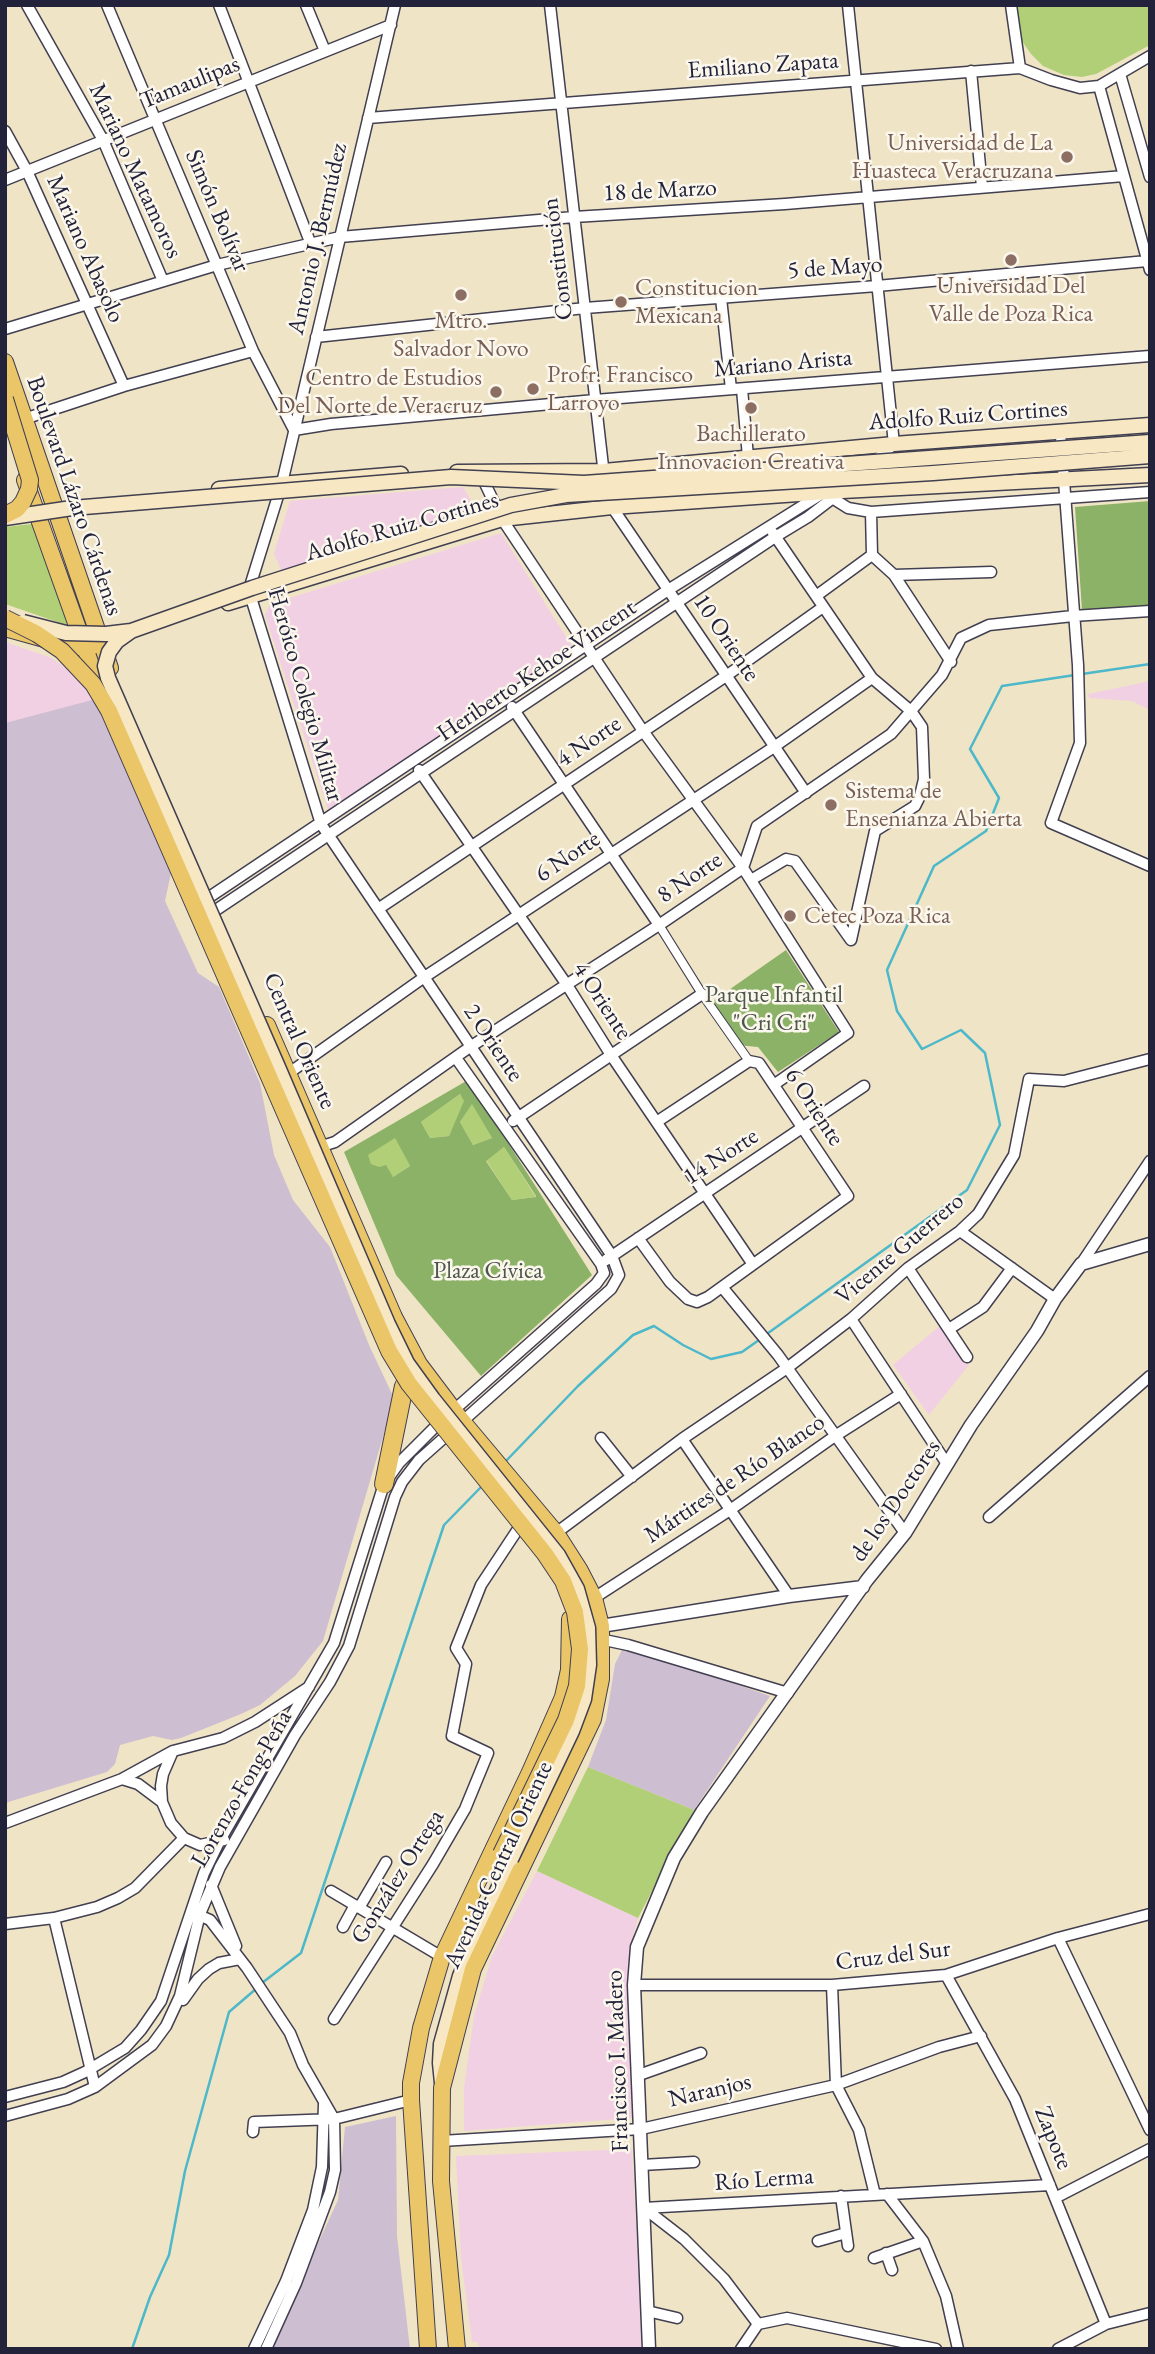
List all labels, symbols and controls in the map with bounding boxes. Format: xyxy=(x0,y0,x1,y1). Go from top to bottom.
street label: Emiliano Zapata xyxy=(686,46,840,86)
street label: Tamaulipas xyxy=(136,50,244,116)
street label: Mariano Matamoros xyxy=(82,79,188,263)
place label: Universidad de La Huasteca Veracruzana xyxy=(852,129,1053,185)
street label: Antonio J. Bermúdez xyxy=(282,140,354,338)
street label: Simón Bolívar xyxy=(178,146,256,276)
marker: Universidad de La Huasteca Veracruzana xyxy=(1059,149,1075,165)
street label: Mariano Abasolo xyxy=(40,171,130,327)
street label: 18 de Marzo xyxy=(602,174,718,208)
street label: Constitución xyxy=(536,196,580,322)
street label: 5 de Mayo xyxy=(787,250,883,286)
marker: Universidad Del Valle de Poza Rica xyxy=(1003,252,1019,268)
place label: Universidad Del Valle de Poza Rica xyxy=(929,272,1093,328)
place label: Constitucion Mexicana xyxy=(635,274,758,330)
marker: Mtro. Salvador Novo xyxy=(453,287,469,303)
marker: Constitucion Mexicana xyxy=(613,294,629,310)
place label: Mtro. Salvador Novo xyxy=(393,307,529,363)
street label: Mariano Arista xyxy=(713,344,853,384)
place label: Profr. Francisco Larroyo xyxy=(547,361,693,417)
place label: Centro de Estudios Del Norte de Veracruz xyxy=(277,364,482,420)
street label: Boulevard Lázaro Cárdenas xyxy=(20,373,128,619)
marker: Profr. Francisco Larroyo xyxy=(525,381,541,397)
marker: Centro de Estudios Del Norte de Veracruz xyxy=(488,384,504,400)
street label: Adolfo Ruiz Cortines xyxy=(868,395,1068,437)
marker: Bachillerato Innovacion Creativa xyxy=(743,400,759,416)
place label: Bachillerato Innovacion Creativa xyxy=(658,420,844,476)
street label: Adolfo Ruiz Cortines xyxy=(302,486,502,568)
street label: Heróico Colegio Militar xyxy=(261,585,349,805)
street label: 10 Oriente xyxy=(686,589,766,687)
street label: Heriberto Kehoe Vincent xyxy=(432,594,642,748)
street label: 4 Norte xyxy=(551,710,627,774)
place label: Sistema de Ensenianza Abierta xyxy=(845,777,1022,833)
marker: Sistema de Ensenianza Abierta xyxy=(823,797,839,813)
street label: 6 Norte xyxy=(530,825,606,889)
street label: 8 Norte xyxy=(652,846,728,910)
place label: Cetec Poza Rica xyxy=(804,902,951,930)
marker: Cetec Poza Rica xyxy=(782,908,798,924)
street label: 4 Oriente xyxy=(566,956,638,1046)
street label: Central Oriente xyxy=(256,969,342,1113)
park label: Parque Infantil "Cri Cri" xyxy=(705,981,843,1037)
street label: 2 Oriente xyxy=(457,999,529,1087)
street label: 6 Oriente xyxy=(778,1062,850,1152)
street label: 14 Norte xyxy=(678,1122,764,1192)
street label: Vicente Guerrero xyxy=(830,1187,970,1311)
park label: Plaza Cívica xyxy=(433,1257,543,1285)
street label: Mártires de Río Blanco xyxy=(639,1408,831,1550)
street label: de los Doctores xyxy=(845,1435,947,1567)
street label: Lorenzo Fong Peña xyxy=(185,1705,299,1873)
street label: Avenida Central Oriente xyxy=(438,1757,560,1973)
street label: González Ortega xyxy=(345,1805,451,1949)
street label: Cruz del Sur xyxy=(834,1935,952,1977)
street label: Francisco I. Madero xyxy=(600,1969,636,2153)
street label: Naranjos xyxy=(666,2068,754,2114)
street label: Zapote xyxy=(1027,2102,1079,2174)
street label: Río Lerma xyxy=(713,2162,815,2198)

